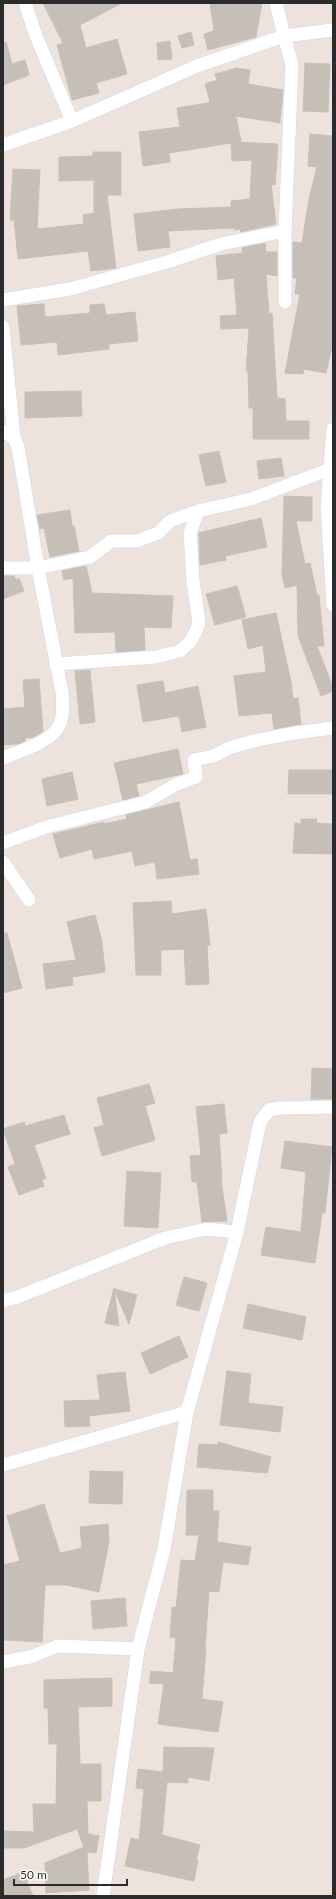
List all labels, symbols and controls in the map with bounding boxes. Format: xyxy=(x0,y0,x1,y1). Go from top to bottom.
scale bar xyxy=(14,1861,127,1887)
text: 50 m xyxy=(20,1867,47,1882)

